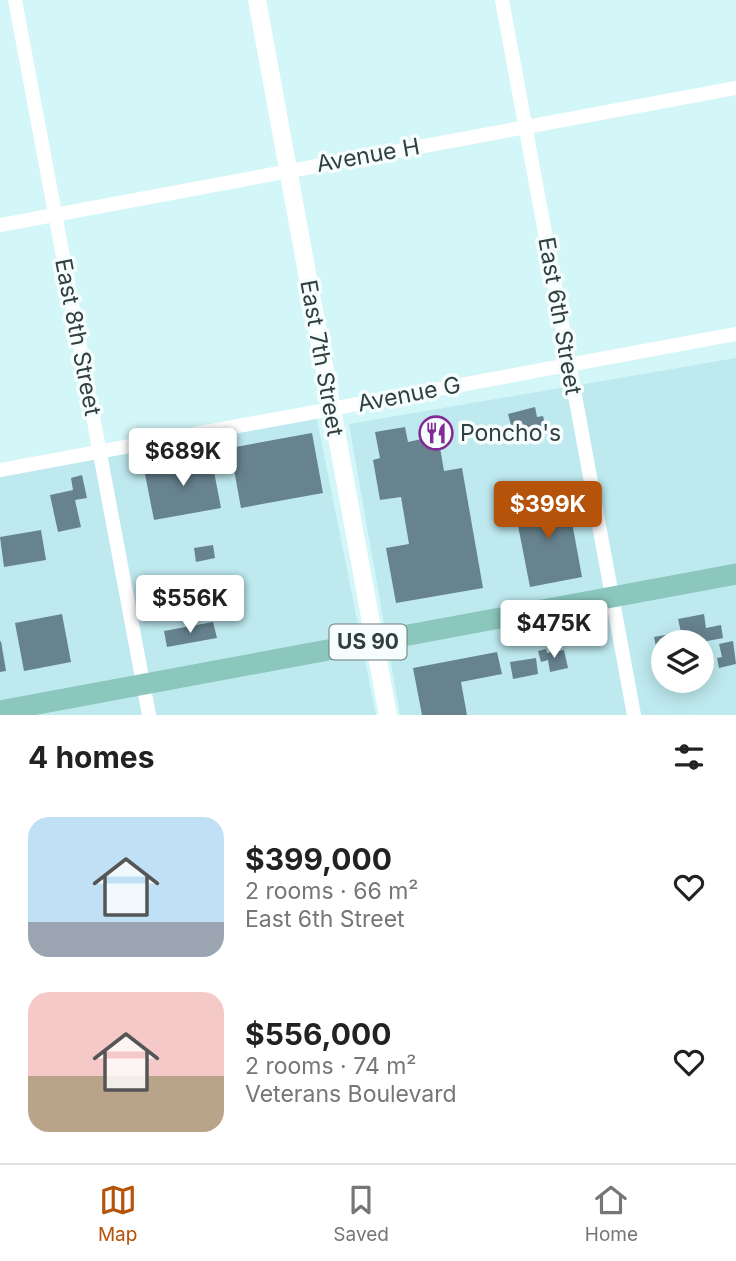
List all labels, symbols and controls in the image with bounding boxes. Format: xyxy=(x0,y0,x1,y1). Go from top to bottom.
street label: Avenue H xyxy=(314,132,422,178)
street label: East 6th Street xyxy=(532,235,588,397)
street label: East 8th Street xyxy=(49,256,107,418)
street label: East 7th Street xyxy=(294,278,350,439)
street label: Avenue G xyxy=(355,370,463,418)
restaurant icon: Poncho's xyxy=(417,414,455,452)
place label: Poncho's xyxy=(460,419,561,447)
pin: $689K xyxy=(134,428,232,488)
text: $689K xyxy=(145,437,221,465)
pin: $399K xyxy=(499,482,597,541)
text: $399K xyxy=(510,490,586,518)
pin: $556K xyxy=(141,576,239,635)
text: $556K xyxy=(152,584,228,612)
pin: $475K xyxy=(505,600,603,660)
text: $475K xyxy=(516,609,592,637)
road number: US 90 xyxy=(330,624,406,660)
map controls xyxy=(651,630,714,693)
button: layers xyxy=(651,630,714,693)
icon: filters xyxy=(670,738,708,776)
text: 4 homes xyxy=(28,739,155,775)
text: $399,000 xyxy=(245,841,392,877)
icon: home xyxy=(84,845,168,929)
icon: heart xyxy=(670,868,708,906)
text: 2 rooms · 66 m² xyxy=(245,877,419,905)
text: East 6th Street xyxy=(245,905,405,933)
text: $556,000 xyxy=(245,1016,391,1052)
icon: home xyxy=(84,1020,168,1104)
icon: heart xyxy=(670,1043,708,1081)
text: 2 rooms · 74 m² xyxy=(245,1052,417,1080)
text: Veterans Boulevard xyxy=(245,1080,457,1108)
tab: Map xyxy=(98,1181,137,1246)
tab: Saved xyxy=(333,1181,389,1246)
tab: Home xyxy=(585,1181,638,1246)

